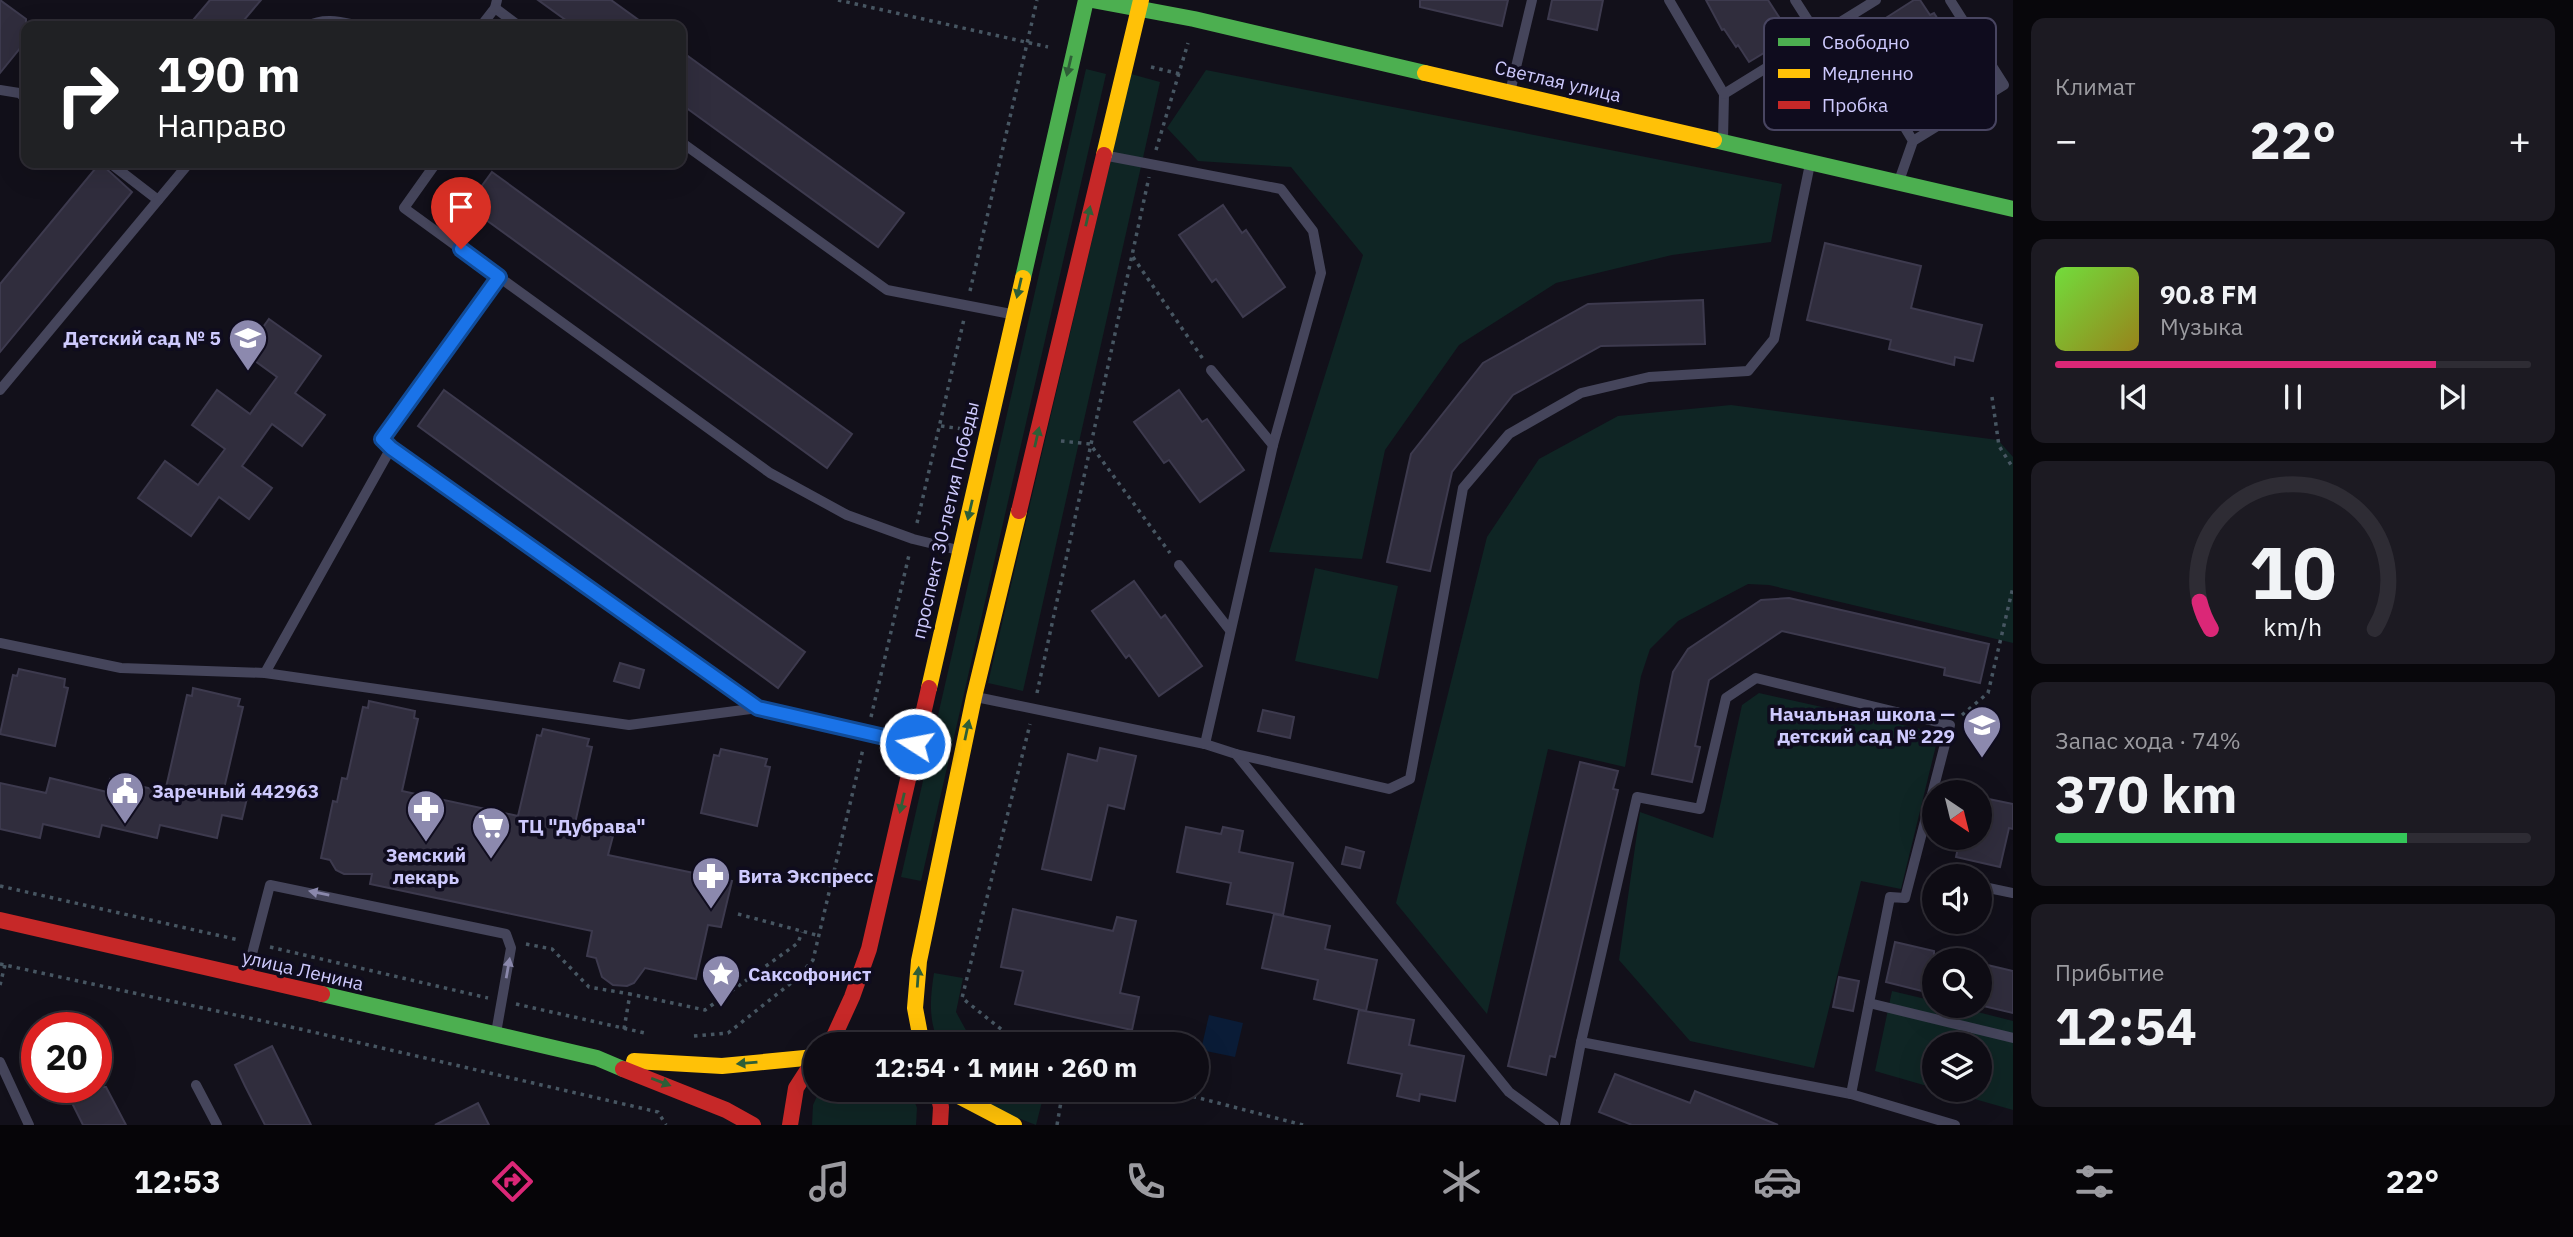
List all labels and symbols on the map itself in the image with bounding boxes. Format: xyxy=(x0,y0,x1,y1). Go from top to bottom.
legend xyxy=(1764,18,1996,130)
text: Свободно xyxy=(1822,30,1910,54)
one-way arrow xyxy=(1063,55,1074,77)
street label: Светлая улица xyxy=(1492,55,1624,107)
text: Медленно xyxy=(1822,61,1913,85)
text: Пробка xyxy=(1822,93,1888,117)
pin xyxy=(431,177,491,249)
one-way arrow xyxy=(1083,205,1094,227)
one-way arrow xyxy=(1014,277,1025,299)
school or university icon: Детский сад № 5 xyxy=(227,317,269,372)
place label: Детский сад № 5 xyxy=(63,326,221,350)
street label: проспект 30-летия Победы xyxy=(906,399,984,641)
one-way arrow xyxy=(1032,426,1043,448)
one-way arrow xyxy=(964,499,975,521)
place label: Начальная школа — детский сад № 229 xyxy=(1769,702,1955,748)
school or university icon: Начальная школа — детский сад № 229 xyxy=(1961,704,2003,759)
position arrow xyxy=(878,707,952,781)
one-way arrow xyxy=(962,719,973,741)
public building icon: Заречный 442963 xyxy=(104,770,146,825)
place label: Заречный 442963 xyxy=(152,779,319,803)
north arrow xyxy=(1922,780,1992,850)
pharmacy icon: Земский лекарь xyxy=(405,788,447,843)
one-way arrow xyxy=(896,792,907,814)
supermarket icon: ТЦ "Дубрава" xyxy=(470,805,512,860)
place label: ТЦ "Дубрава" xyxy=(518,814,646,838)
place label: Земский лекарь xyxy=(386,843,466,889)
pharmacy icon: Вита Экспресс xyxy=(690,855,732,910)
place label: Вита Экспресс xyxy=(738,864,874,888)
one-way arrow xyxy=(308,888,330,899)
street label: улица Ленина xyxy=(240,944,366,996)
place icon: Саксофонист xyxy=(700,953,742,1008)
one-way arrow xyxy=(503,957,514,979)
place label: Саксофонист xyxy=(748,962,871,986)
one-way arrow xyxy=(913,966,924,988)
speed limit sign: 20 xyxy=(21,1012,112,1103)
one-way arrow xyxy=(736,1058,758,1069)
one-way arrow xyxy=(651,1077,672,1088)

